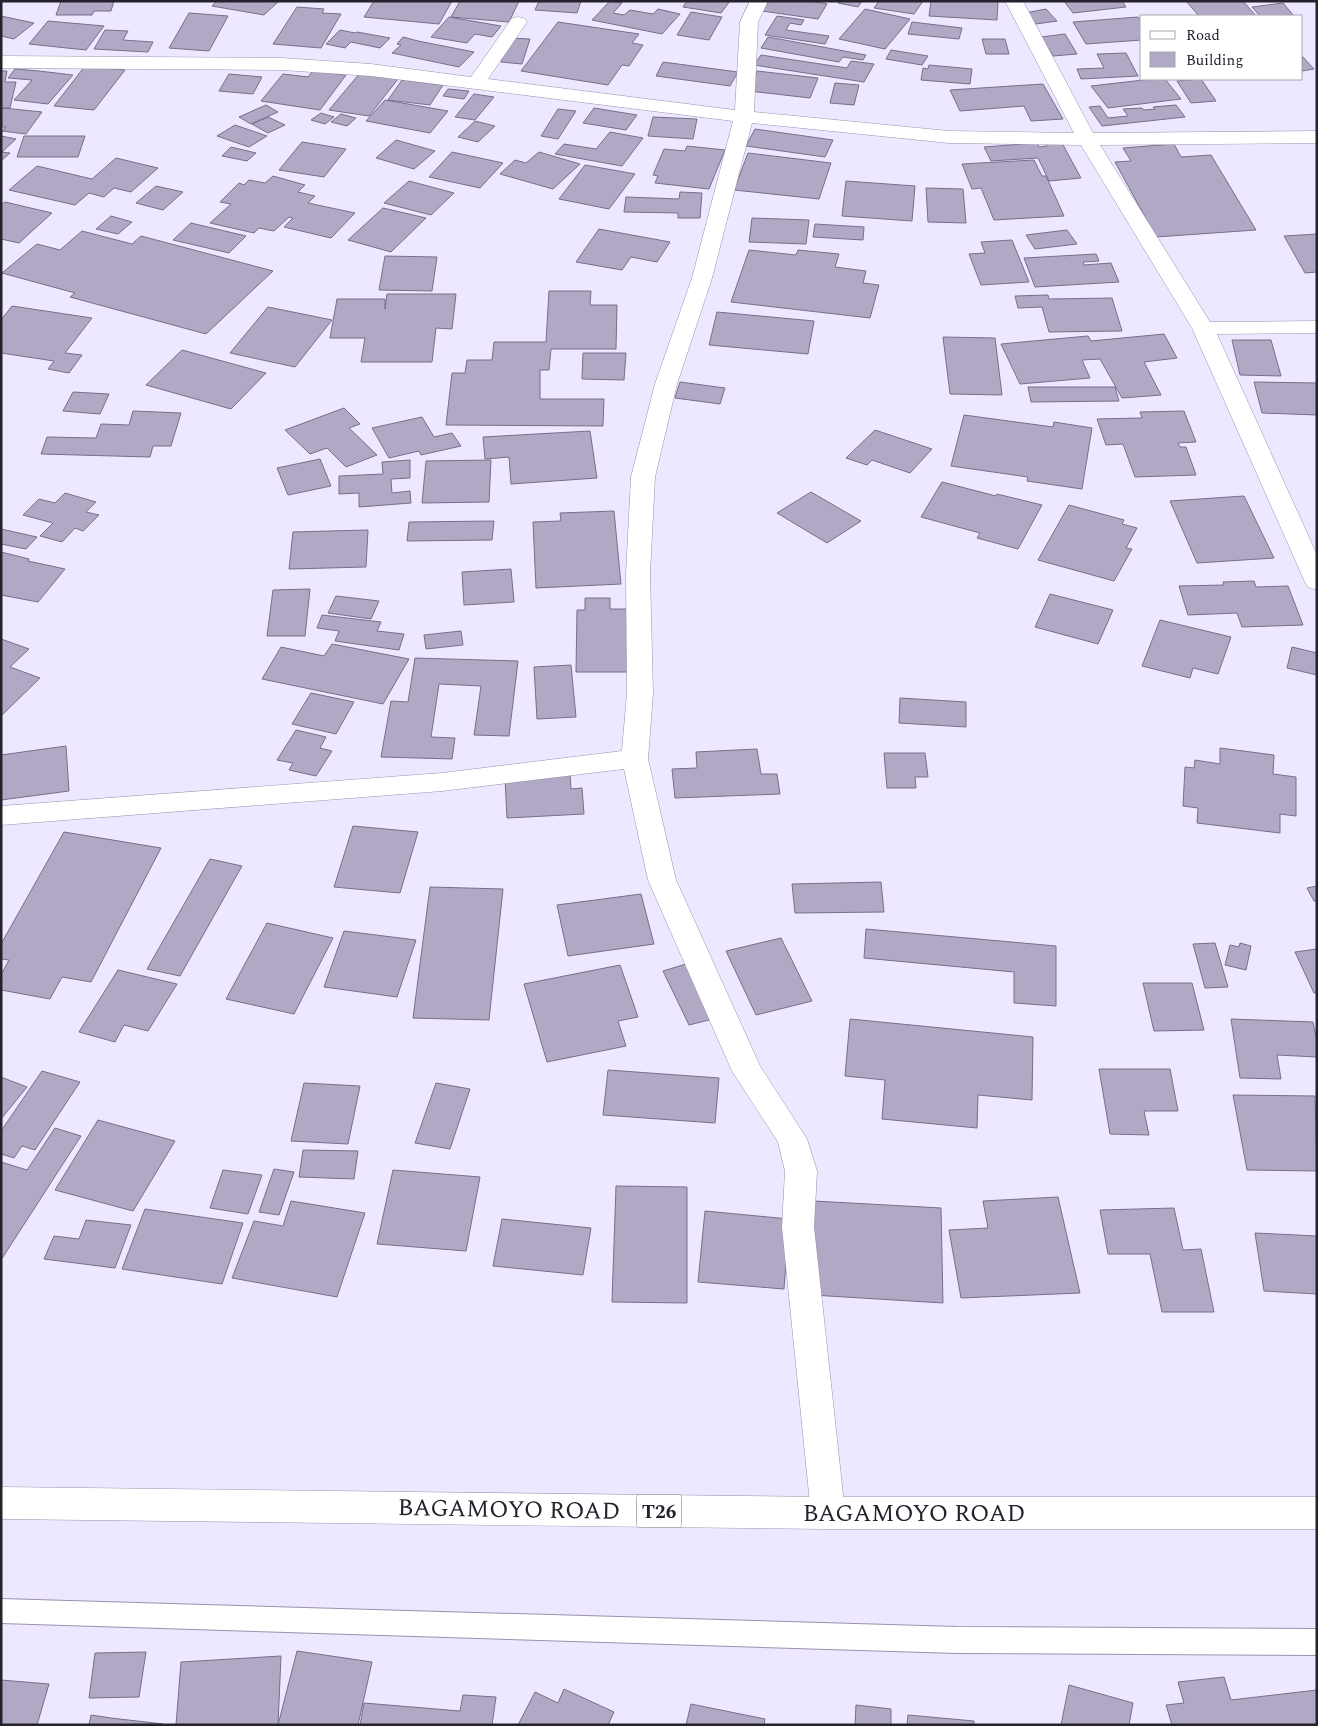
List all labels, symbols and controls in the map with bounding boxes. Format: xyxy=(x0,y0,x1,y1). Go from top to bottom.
legend xyxy=(1140,15,1303,80)
text: Road xyxy=(1186,24,1220,47)
text: Building xyxy=(1186,49,1243,72)
street label: BAGAMOYO ROAD xyxy=(397,1490,621,1530)
road number: T26 xyxy=(636,1494,682,1528)
street label: BAGAMOYO ROAD xyxy=(803,1496,1025,1532)

